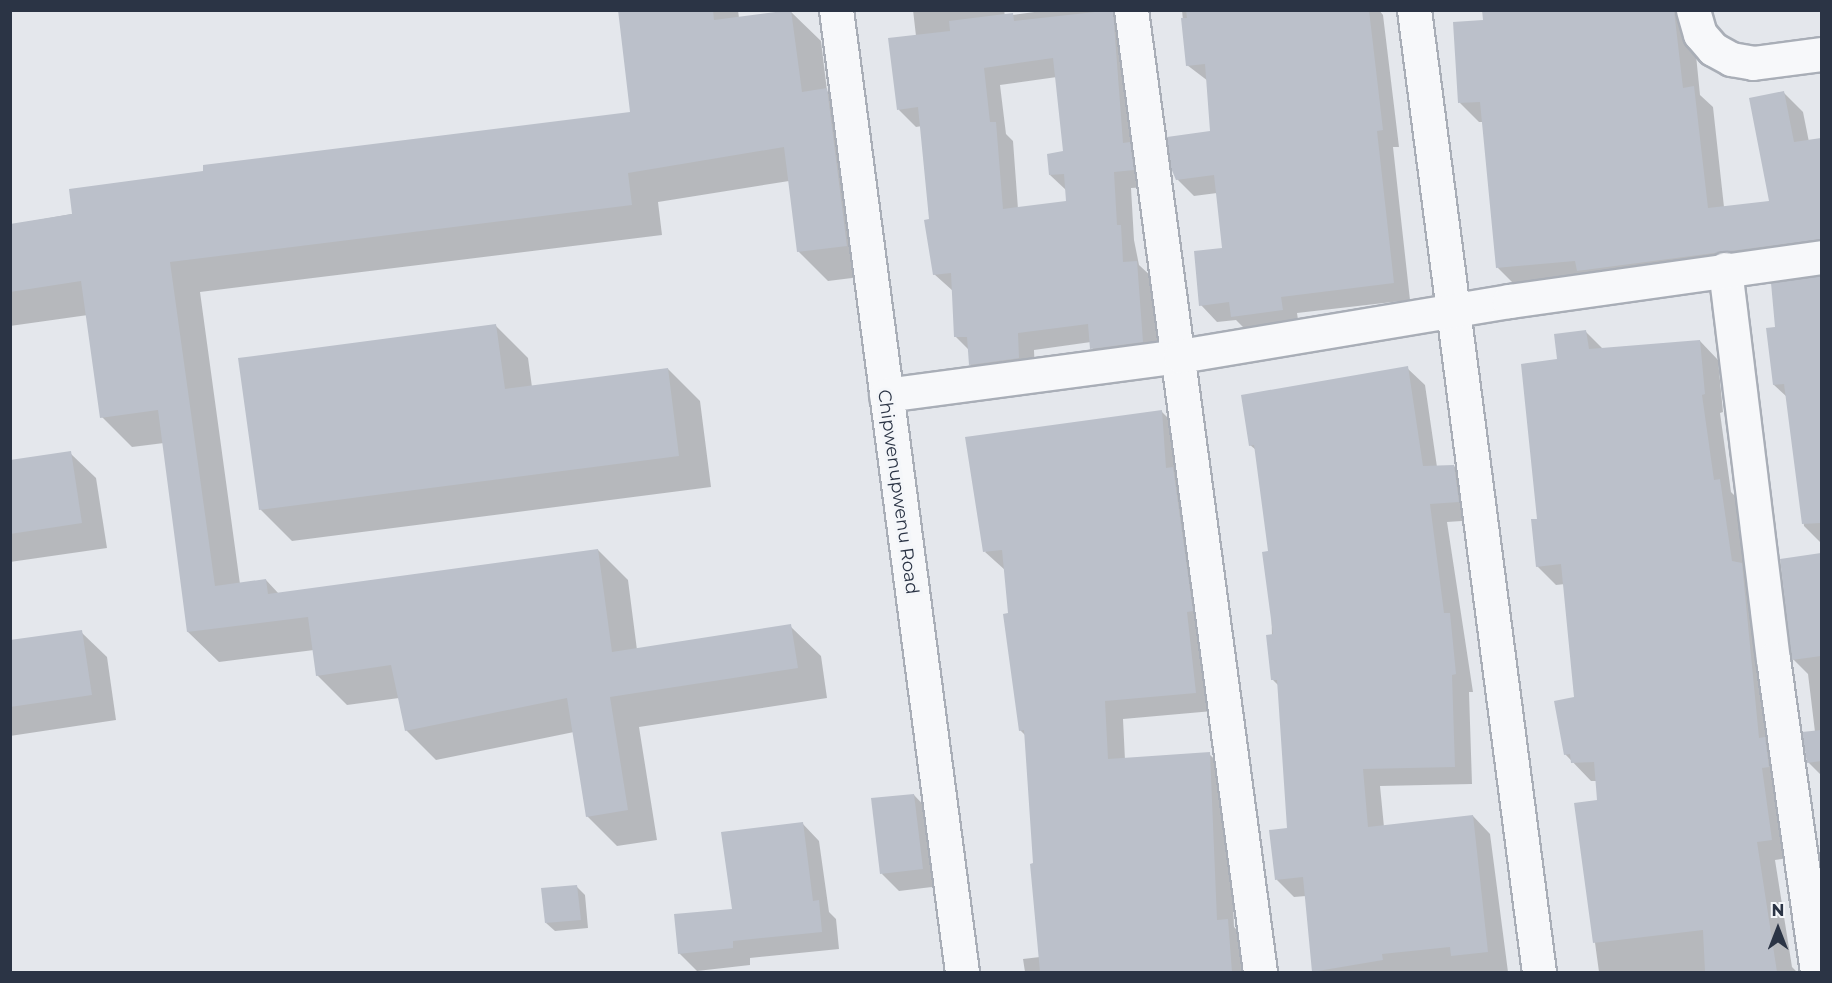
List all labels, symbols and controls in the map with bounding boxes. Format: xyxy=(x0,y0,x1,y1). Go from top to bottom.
street label: Chipwenupwenu Road xyxy=(873,388,923,596)
north arrow xyxy=(1748,899,1808,959)
text: N xyxy=(1772,901,1784,920)

